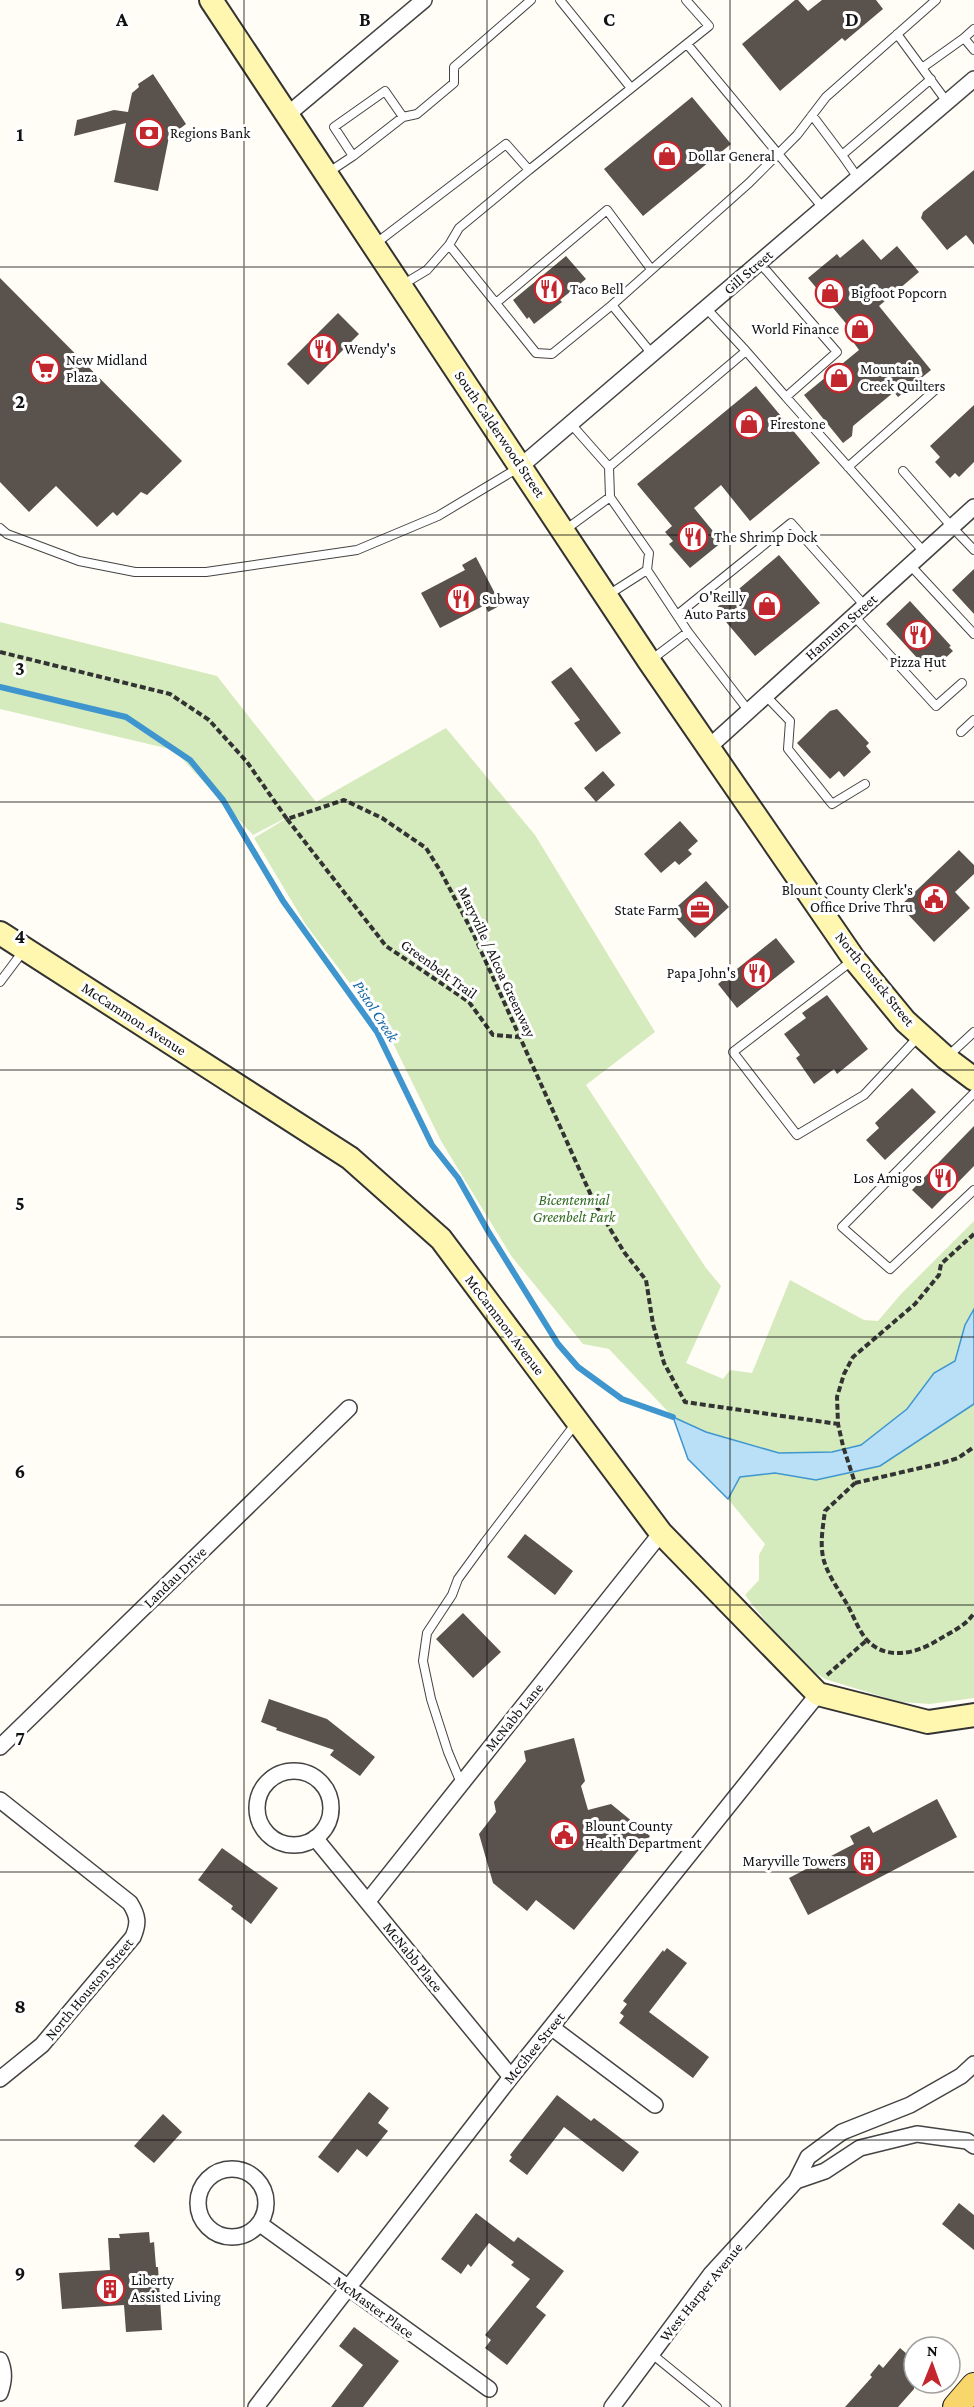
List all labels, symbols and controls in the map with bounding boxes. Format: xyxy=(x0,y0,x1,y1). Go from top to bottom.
text: A xyxy=(115,8,129,30)
text: B xyxy=(359,8,371,30)
text: C xyxy=(603,8,615,30)
text: D xyxy=(845,8,859,30)
bank icon: Regions Bank xyxy=(133,117,165,149)
text: 1 xyxy=(16,123,24,145)
place label: Regions Bank xyxy=(170,125,251,142)
shop icon: Dollar General xyxy=(651,140,683,172)
place label: Dollar General xyxy=(688,148,775,164)
street label: Gill Street xyxy=(720,246,776,297)
restaurant icon: Taco Bell xyxy=(533,273,565,305)
shop icon: Bigfoot Popcorn xyxy=(814,277,846,309)
place label: Taco Bell xyxy=(570,281,624,297)
place label: Bigfoot Popcorn xyxy=(851,285,947,302)
shop icon: World Finance xyxy=(844,313,876,345)
place label: World Finance xyxy=(752,321,839,337)
restaurant icon: Wendy's xyxy=(307,333,339,365)
place label: Wendy's xyxy=(344,341,396,358)
place label: New Midland Plaza xyxy=(66,352,147,385)
supermarket icon: New Midland Plaza xyxy=(29,353,61,385)
place label: Mountain Creek Quilters xyxy=(860,361,946,394)
shop icon: Mountain Creek Quilters xyxy=(823,362,855,394)
street label: South Calderwood Street xyxy=(452,368,549,501)
text: 2 xyxy=(15,390,25,412)
shop icon: Firestone xyxy=(733,408,765,440)
place label: Firestone xyxy=(770,416,826,432)
restaurant icon: The Shrimp Dock xyxy=(677,521,709,553)
place label: The Shrimp Dock xyxy=(714,529,818,546)
restaurant icon: Subway xyxy=(445,583,477,615)
place label: O'Reilly Auto Parts xyxy=(684,589,746,622)
shop icon: O'Reilly Auto Parts xyxy=(751,590,783,622)
street label: Hannum Street xyxy=(802,590,881,663)
place label: Subway xyxy=(482,591,529,608)
restaurant icon: Pizza Hut xyxy=(902,619,934,651)
place label: Pizza Hut xyxy=(890,654,947,670)
text: 3 xyxy=(15,657,25,679)
place label: Blount County Clerk's Office Drive Thru xyxy=(782,882,913,915)
public building icon: Blount County Clerk's Office Drive Thru xyxy=(918,883,950,915)
street label: Maryville / Alcoa Greenway xyxy=(454,884,539,1040)
office icon: State Farm xyxy=(684,894,716,926)
place label: State Farm xyxy=(614,902,679,918)
text: 4 xyxy=(15,925,26,947)
street label: North Cusick Street xyxy=(832,929,918,1030)
street label: Greenbelt Trail xyxy=(398,936,480,1002)
restaurant icon: Papa John's xyxy=(741,957,773,989)
place label: Papa John's xyxy=(667,965,736,982)
water label: Pistol Creek xyxy=(350,977,403,1046)
street label: McCammon Avenue xyxy=(79,979,189,1059)
restaurant icon: Los Amigos xyxy=(927,1162,959,1194)
place label: Los Amigos xyxy=(853,1170,922,1187)
text: 5 xyxy=(15,1192,25,1214)
park label: Bicentennial Greenbelt Park xyxy=(533,1192,617,1225)
street label: McCammon Avenue xyxy=(462,1272,548,1378)
text: 6 xyxy=(15,1460,25,1482)
street label: Landau Drive xyxy=(140,1543,210,1611)
street label: McNabb Lane xyxy=(482,1680,546,1754)
text: 7 xyxy=(15,1727,25,1749)
place label: Blount County Health Department xyxy=(585,1818,703,1852)
public building icon: Blount County Health Department xyxy=(548,1819,580,1851)
building icon: Maryville Towers xyxy=(851,1845,883,1877)
place label: Maryville Towers xyxy=(742,1853,846,1870)
street label: McNabb Place xyxy=(380,1919,446,1995)
street label: North Houston Street xyxy=(42,1934,137,2043)
text: 8 xyxy=(14,1995,26,2017)
street label: McGhee Street xyxy=(500,2008,568,2087)
street label: West Harper Avenue xyxy=(656,2239,747,2345)
text: 9 xyxy=(15,2262,25,2284)
place label: Liberty Assisted Living xyxy=(131,2272,221,2306)
building icon: Liberty Assisted Living xyxy=(94,2273,126,2305)
street label: McMaster Place xyxy=(331,2273,417,2342)
north arrow xyxy=(902,2335,962,2395)
text: N xyxy=(927,2342,938,2359)

